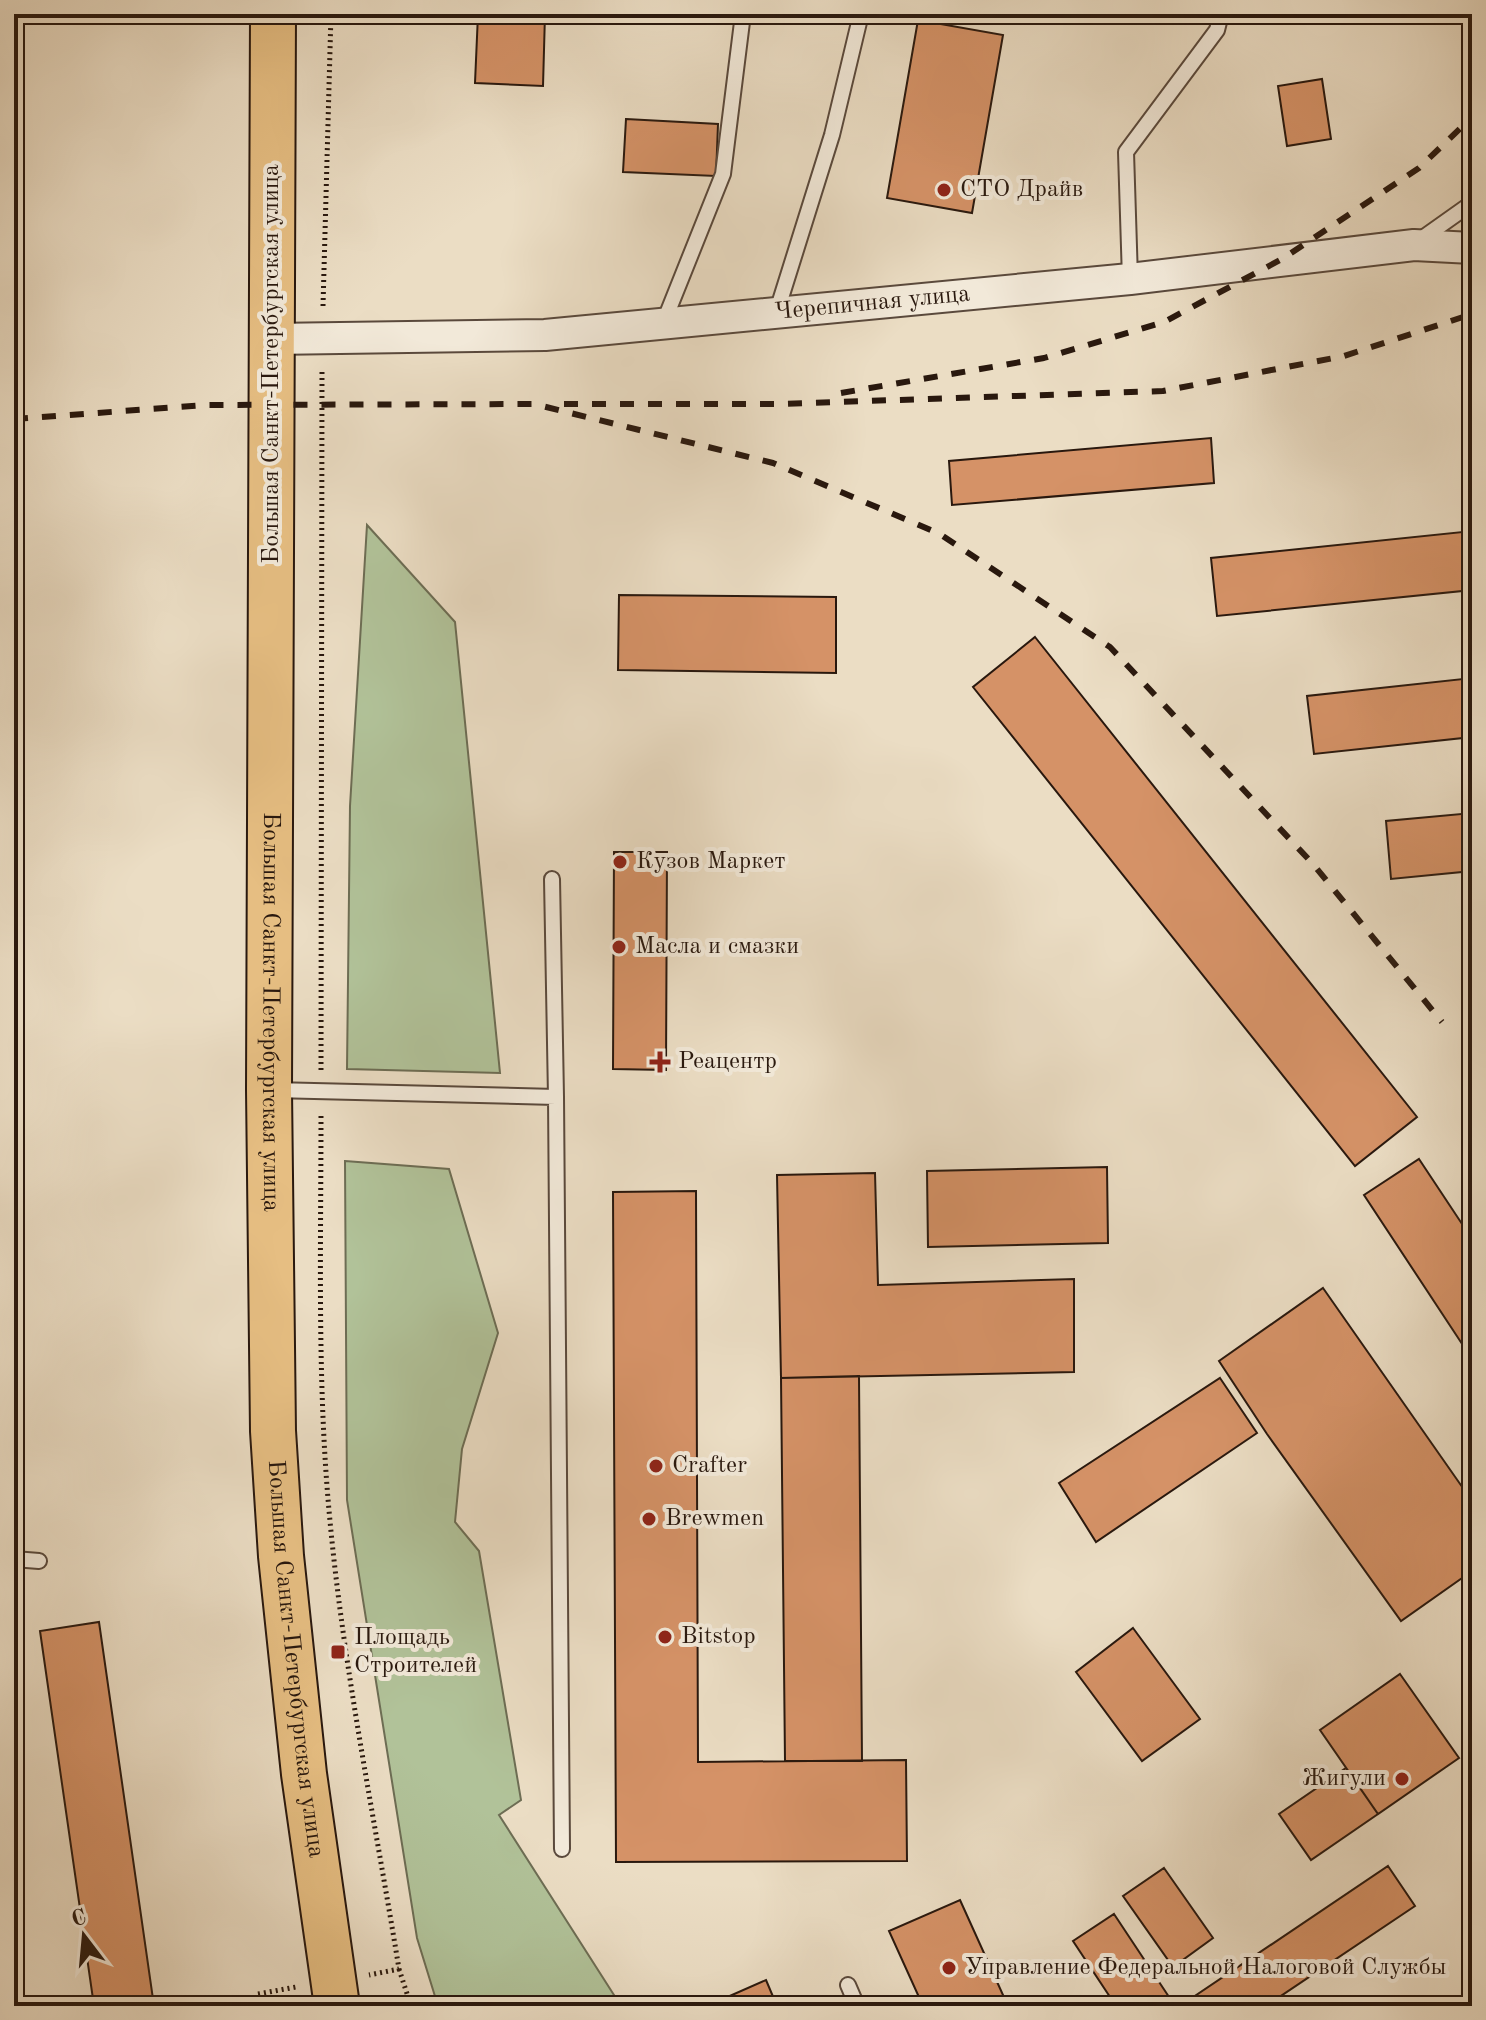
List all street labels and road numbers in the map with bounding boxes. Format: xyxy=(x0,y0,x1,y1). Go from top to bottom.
street label: Большая Санкт-Петербургская улица xyxy=(260,164,284,564)
street label: Черепичная улица xyxy=(774,282,971,325)
street label: Большая Санкт-Петербургская улица xyxy=(257,812,282,1212)
street label: Большая Санкт-Петербургская улица xyxy=(263,1459,328,1859)

